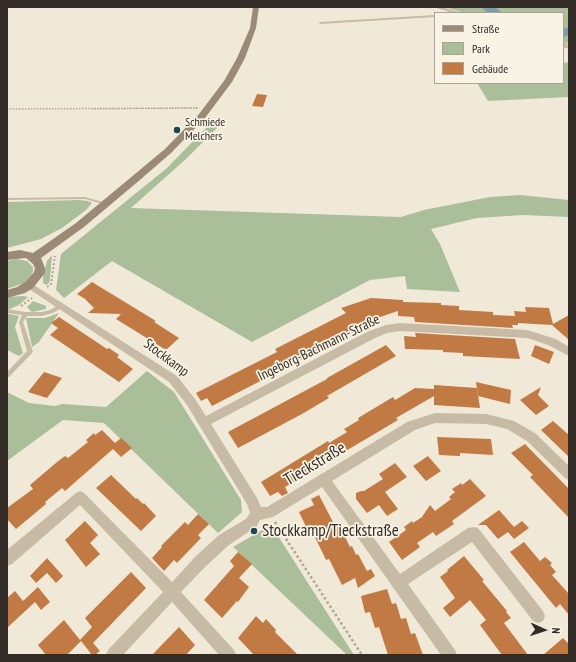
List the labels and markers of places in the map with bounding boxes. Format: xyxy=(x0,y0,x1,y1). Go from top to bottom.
place label: Schmiede Melchers xyxy=(185,116,225,144)
marker: Schmiede Melchers xyxy=(172,125,182,135)
place label: Stockkamp/Tieckstraße xyxy=(262,521,399,541)
marker: Stockkamp/Tieckstraße xyxy=(249,526,259,536)

